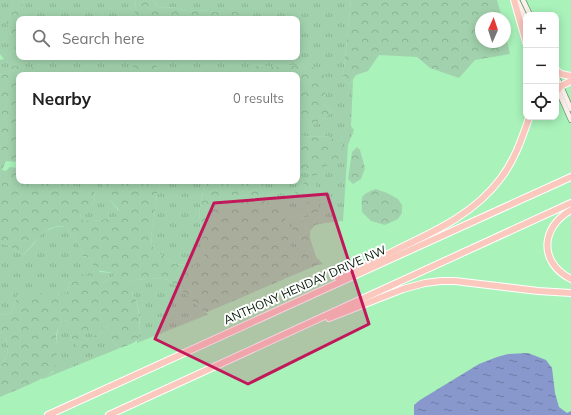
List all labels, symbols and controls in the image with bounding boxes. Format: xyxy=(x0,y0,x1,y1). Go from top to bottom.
north arrow xyxy=(475,12,511,48)
map controls xyxy=(523,12,559,120)
button: + xyxy=(523,12,559,48)
search box xyxy=(16,16,300,60)
icon: search xyxy=(30,27,52,49)
text: Search here xyxy=(62,29,144,48)
button: − xyxy=(523,48,559,84)
button: locate xyxy=(523,84,559,120)
text: Nearby xyxy=(32,88,91,109)
text: 0 results xyxy=(233,90,284,106)
street label: ANTHONY HENDAY DRIVE NW xyxy=(221,242,389,327)

